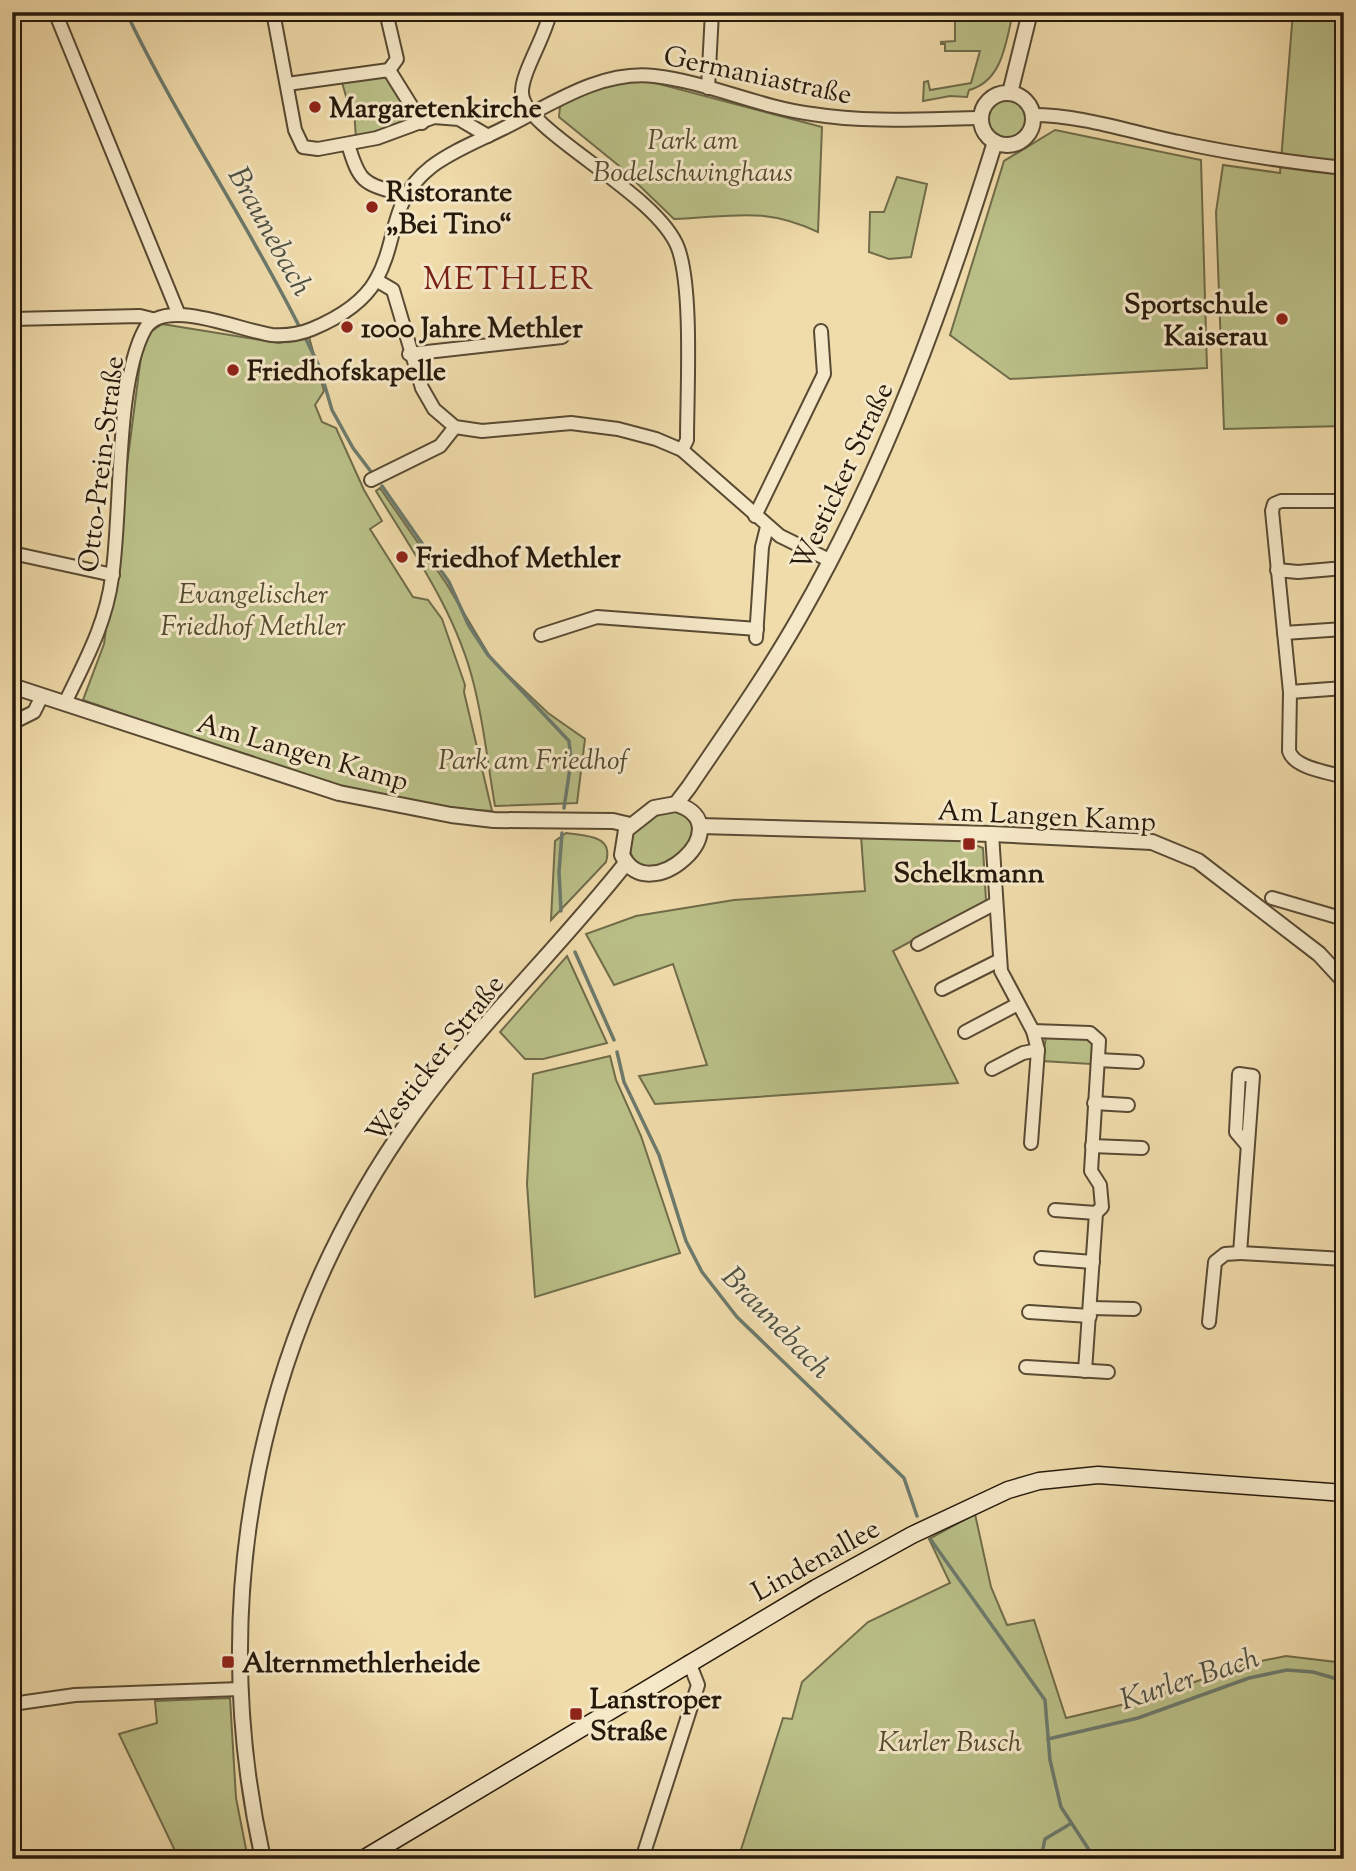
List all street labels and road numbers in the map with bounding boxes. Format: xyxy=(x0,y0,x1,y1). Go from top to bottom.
street label: Germaniastraße xyxy=(659,37,855,116)
street label: Otto-Prein-Straße xyxy=(70,354,136,575)
street label: Westicker Straße xyxy=(782,376,905,578)
street label: Am Langen Kamp xyxy=(192,705,413,803)
street label: Am Langen Kamp xyxy=(937,792,1157,844)
street label: Westicker Straße xyxy=(358,967,515,1153)
street label: Lindenallee xyxy=(745,1510,888,1613)

